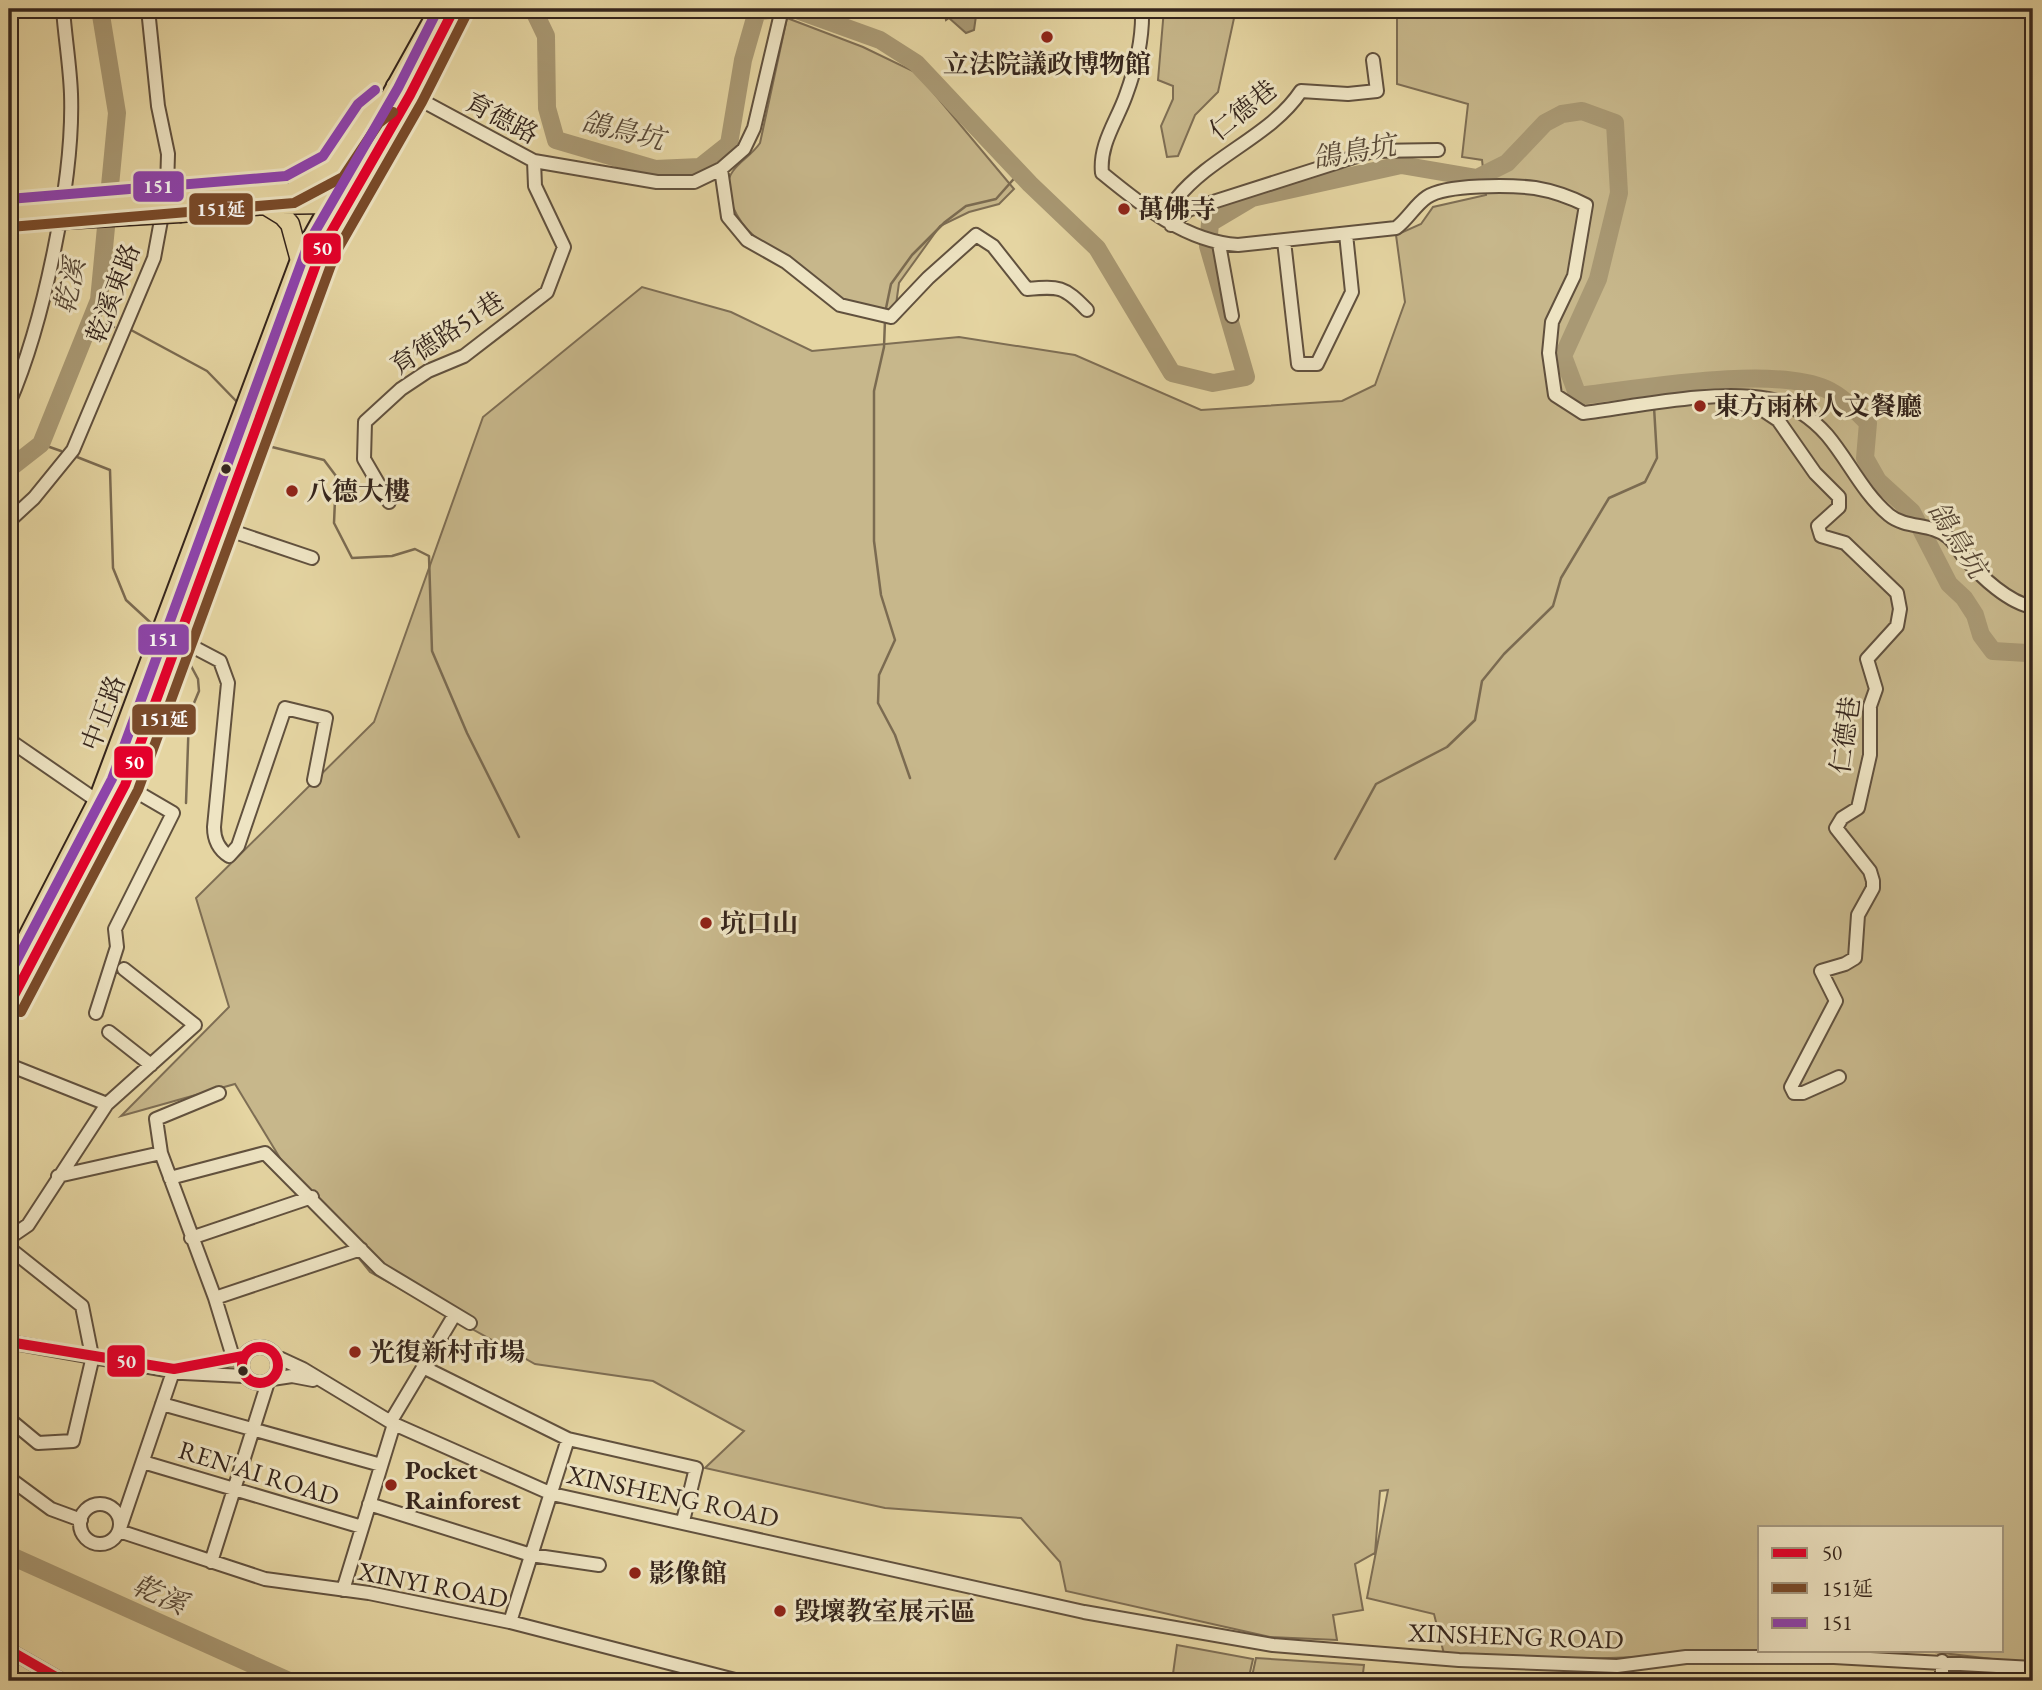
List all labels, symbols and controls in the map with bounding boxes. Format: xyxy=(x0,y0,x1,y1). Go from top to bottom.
marker: 立法院議政博物館 xyxy=(1039,29,1055,45)
place label: 立法院議政博物館 xyxy=(943,47,1151,81)
street label: 仁德巷 xyxy=(1202,72,1284,148)
street label: 育德路 xyxy=(460,85,544,151)
water label: 鴿鳥坑 xyxy=(578,103,672,158)
water label: 鴿鳥坑 xyxy=(1310,125,1402,176)
line badge: 151 xyxy=(132,170,185,203)
text: 151 xyxy=(143,174,173,199)
line badge: 151延 xyxy=(188,192,254,226)
place label: 萬佛寺 xyxy=(1138,192,1216,226)
text: 151延 xyxy=(196,197,246,222)
marker: 萬佛寺 xyxy=(1116,201,1132,217)
line badge: 50 xyxy=(302,232,342,265)
text: 50 xyxy=(312,236,332,261)
street label: 乾溪東路 xyxy=(78,238,148,348)
water label: 乾溪 xyxy=(46,252,93,317)
street label: 育德路51巷 xyxy=(384,284,510,382)
place label: 東方雨林人文餐廳 xyxy=(1714,389,1922,423)
marker: 東方雨林人文餐廳 xyxy=(1692,398,1708,414)
unlabelled marker xyxy=(219,462,233,476)
place label: 八德大樓 xyxy=(306,474,410,508)
marker: 八德大樓 xyxy=(284,483,300,499)
water label: 鴿鳥坑 xyxy=(1920,494,1998,587)
line badge: 151 xyxy=(137,623,190,656)
text: 151 xyxy=(148,627,178,652)
street label: 中正路 xyxy=(73,670,133,756)
street label: 仁德巷 xyxy=(1823,694,1867,776)
line badge: 151延 xyxy=(131,703,197,736)
text: 151延 xyxy=(139,707,189,732)
line badge: 50 xyxy=(113,745,154,779)
text: 50 xyxy=(124,750,144,775)
place label: 坑口山 xyxy=(720,906,798,940)
marker: 坑口山 xyxy=(698,915,714,931)
place label: 光復新村市場 xyxy=(369,1335,525,1369)
line badge: 50 xyxy=(106,1344,146,1378)
marker: 光復新村市場 xyxy=(347,1344,363,1360)
text: 50 xyxy=(116,1349,136,1374)
unlabelled marker xyxy=(236,1364,250,1378)
street label: REN'AI ROAD xyxy=(175,1432,343,1514)
place label: Pocket Rainforest xyxy=(405,1453,521,1517)
street label: XINSHENG ROAD xyxy=(563,1457,782,1535)
marker: Pocket Rainforest xyxy=(383,1477,399,1493)
legend xyxy=(1758,1526,2004,1652)
text: 50 xyxy=(1822,1539,1842,1566)
street label: XINYI ROAD xyxy=(354,1554,511,1616)
place label: 影像館 xyxy=(649,1556,727,1590)
marker: 影像館 xyxy=(627,1565,643,1581)
water label: 乾溪 xyxy=(127,1566,196,1623)
text: 151延 xyxy=(1822,1575,1873,1602)
place label: 毀壞教室展示區 xyxy=(794,1594,976,1628)
marker: 毀壞教室展示區 xyxy=(772,1603,788,1619)
text: 151 xyxy=(1822,1609,1852,1636)
street label: XINSHENG ROAD xyxy=(1407,1615,1624,1657)

